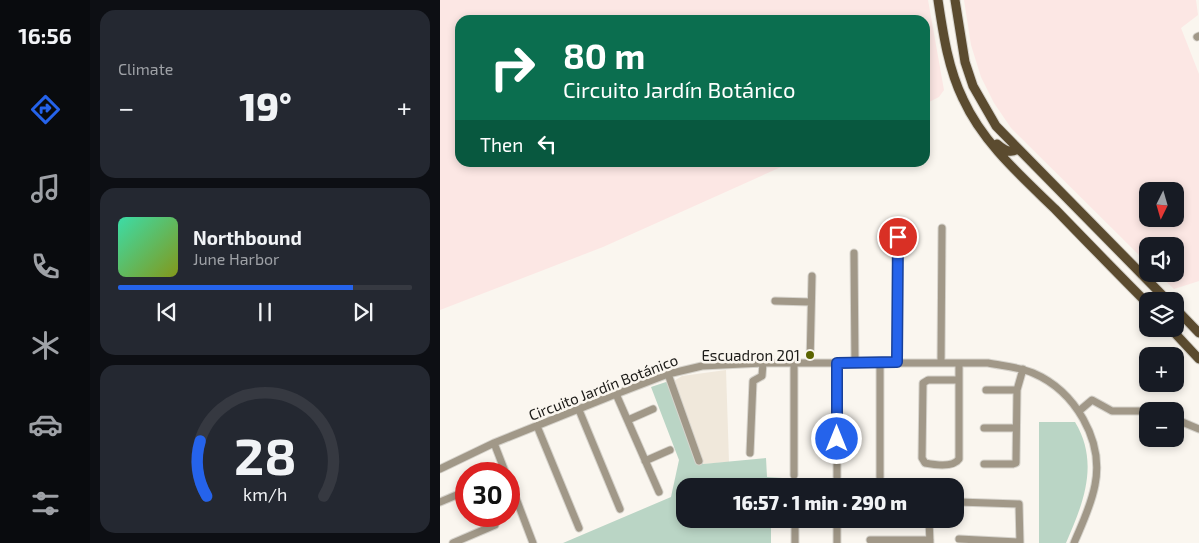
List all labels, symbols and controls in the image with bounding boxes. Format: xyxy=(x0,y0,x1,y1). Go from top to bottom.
text: 16:56 xyxy=(18,22,72,48)
text: 80 m xyxy=(563,34,645,76)
icon: right xyxy=(480,35,545,100)
text: Climate xyxy=(118,59,173,78)
text: Circuito Jardín Botánico xyxy=(563,76,795,102)
text: 19° xyxy=(239,83,292,129)
text: − xyxy=(118,90,134,124)
text: + xyxy=(397,90,412,124)
icon: directions xyxy=(28,92,63,127)
icon: left xyxy=(533,130,561,158)
text: Then xyxy=(480,133,523,156)
icon: music xyxy=(28,171,63,206)
north arrow xyxy=(1139,182,1184,228)
map controls xyxy=(1139,182,1184,447)
pin xyxy=(877,216,919,258)
icon: arrive xyxy=(884,223,912,251)
text: Northbound xyxy=(193,226,302,249)
button: sound xyxy=(1139,237,1184,282)
icon: phone xyxy=(28,249,63,284)
text: June Harbor xyxy=(193,249,280,268)
button: layers xyxy=(1139,292,1184,337)
icon: previous xyxy=(153,298,181,326)
icon: pause xyxy=(251,298,279,326)
icon: next xyxy=(349,298,377,326)
icon: climate xyxy=(28,328,63,363)
place label: Escuadron 201 xyxy=(701,346,800,364)
button: + xyxy=(1139,347,1184,392)
marker: Escuadron 201 xyxy=(804,349,816,361)
street label: Circuito Jardín Botánico xyxy=(526,350,680,424)
button: − xyxy=(1139,402,1184,447)
icon: car xyxy=(28,407,63,442)
position arrow xyxy=(810,412,862,464)
text: 28 xyxy=(234,423,296,485)
speed limit sign: 30 xyxy=(455,462,520,527)
text: km/h xyxy=(243,483,287,505)
icon: filters xyxy=(28,486,63,521)
text: 16:57 · 1 min · 290 m xyxy=(733,491,907,514)

